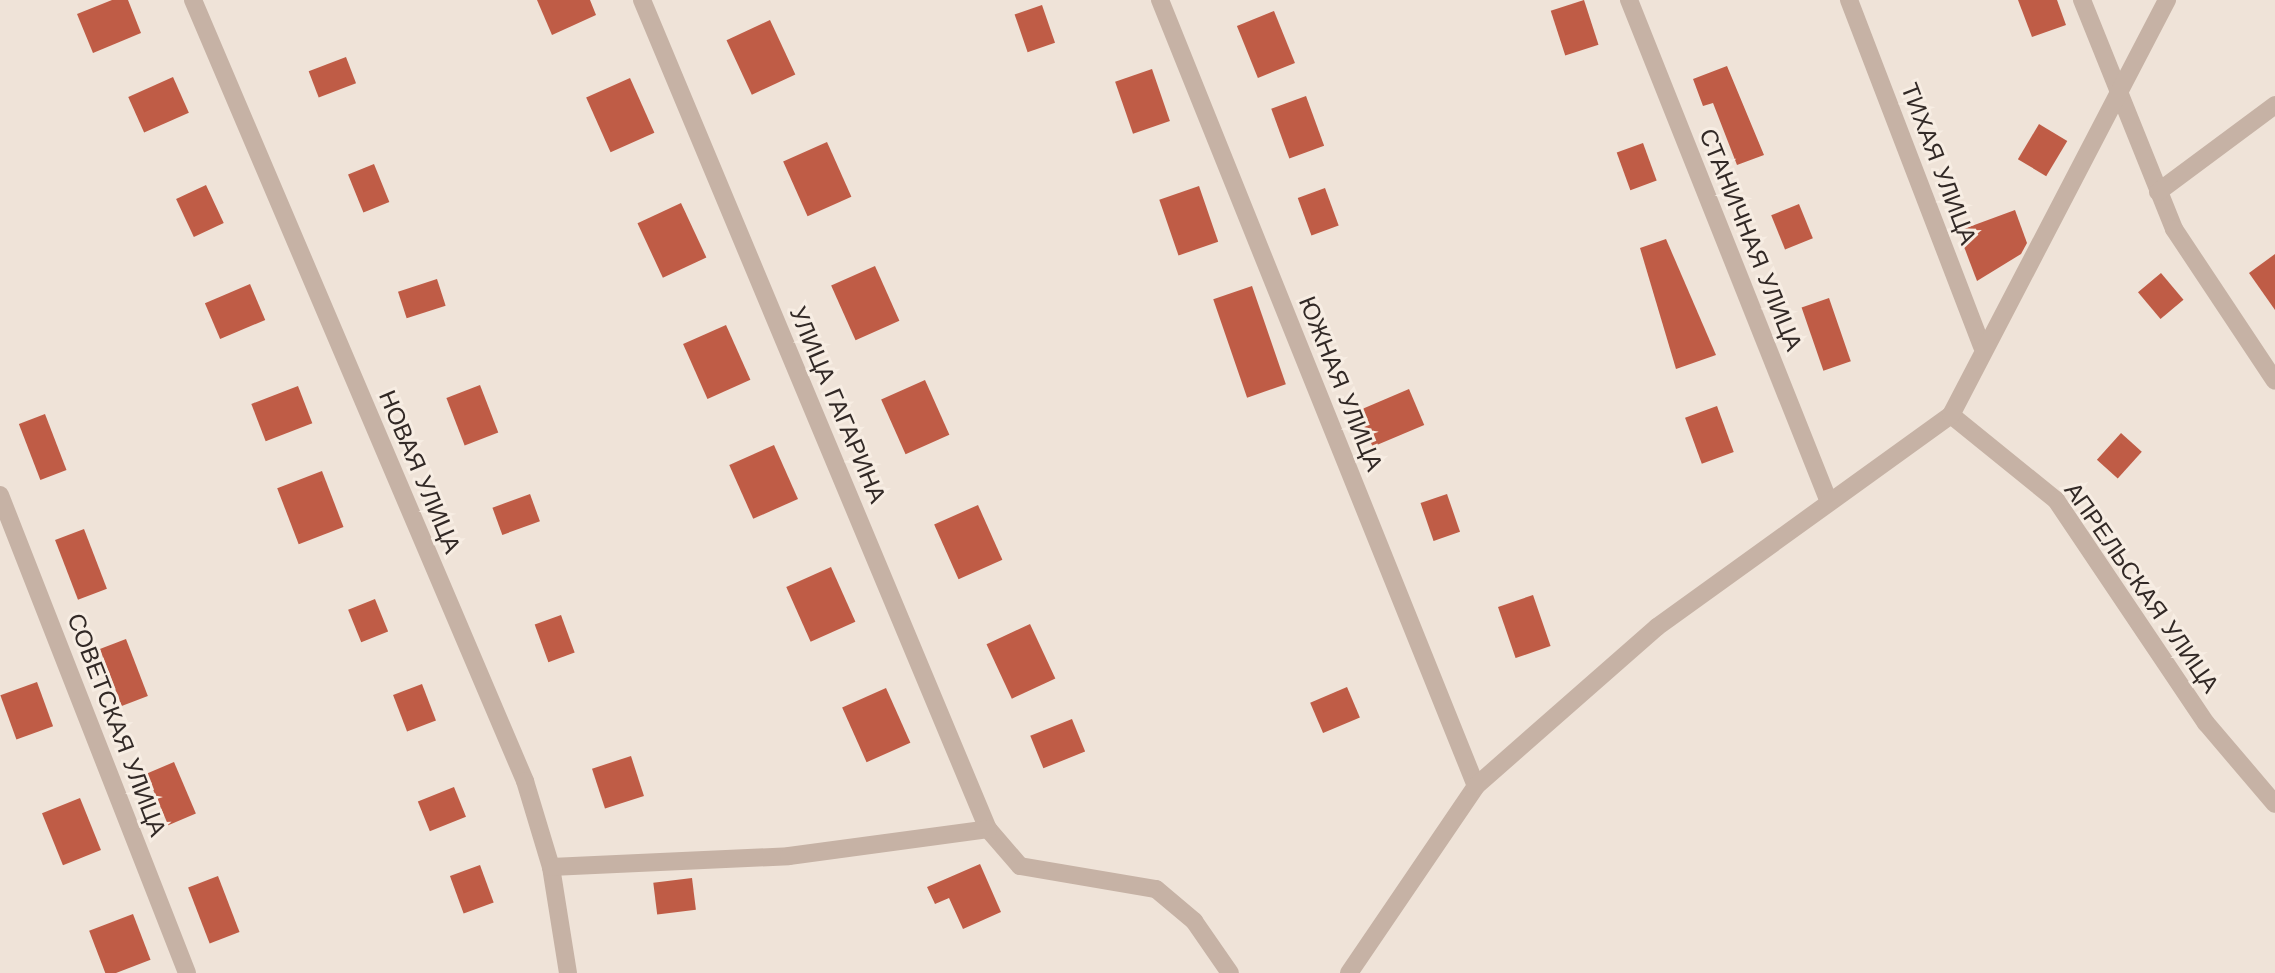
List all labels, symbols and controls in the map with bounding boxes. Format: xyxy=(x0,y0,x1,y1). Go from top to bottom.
street label: ТИХАЯ УЛИЦА xyxy=(1894,79,1982,249)
street label: СТАНИЧНАЯ УЛИЦА xyxy=(1692,125,1808,355)
street label: ЮЖНАЯ УЛИЦА xyxy=(1292,292,1388,476)
street label: УЛИЦА ГАГАРИНА xyxy=(783,302,891,508)
street label: НОВАЯ УЛИЦА xyxy=(372,386,466,558)
street label: АПРЕЛЬСКАЯ УЛИЦА xyxy=(2058,477,2224,699)
street label: СОВЕТСКАЯ УЛИЦА xyxy=(60,610,172,840)

